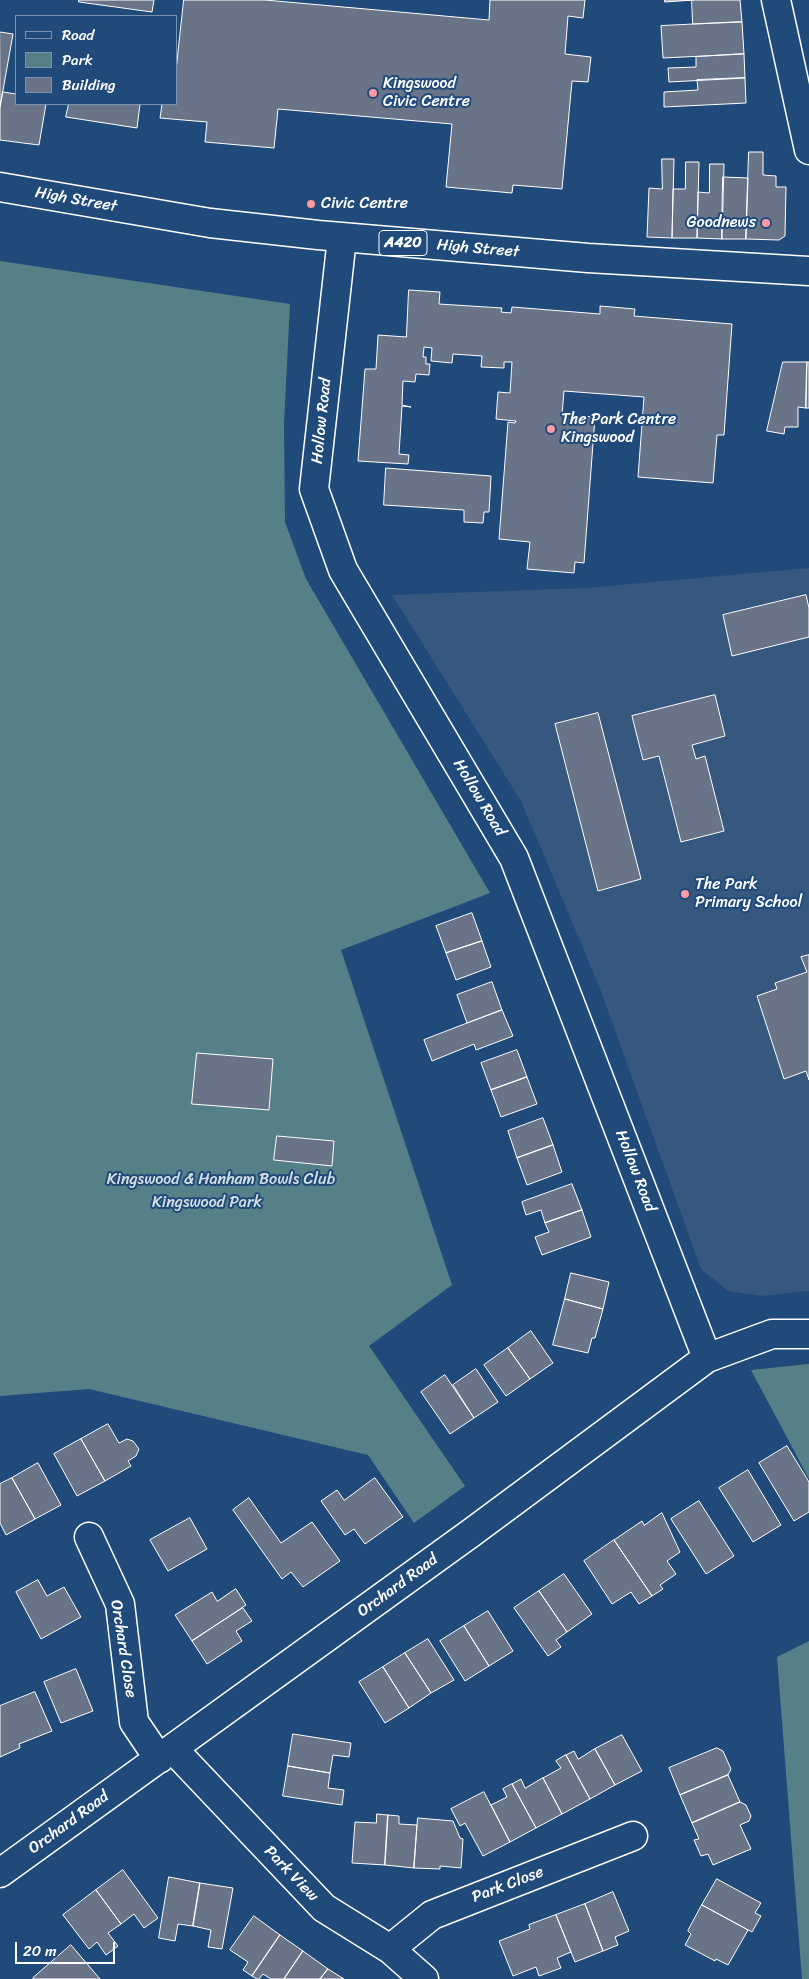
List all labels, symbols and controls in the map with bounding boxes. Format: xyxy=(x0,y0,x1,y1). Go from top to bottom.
legend xyxy=(15,15,178,105)
text: Road xyxy=(62,22,94,48)
text: Park xyxy=(62,47,93,73)
text: Building xyxy=(62,72,116,98)
place label: Kingswood Civic Centre xyxy=(383,74,470,112)
marker: Kingswood Civic Centre xyxy=(367,87,379,99)
street label: High Street xyxy=(34,183,118,217)
place label: Civic Centre xyxy=(321,194,408,214)
marker: Civic Centre xyxy=(305,198,317,210)
place label: Goodnews xyxy=(687,213,756,233)
marker: Goodnews xyxy=(760,217,772,229)
road number: A420 xyxy=(379,230,427,256)
street label: High Street xyxy=(436,236,520,262)
street label: Hollow Road xyxy=(308,377,336,465)
place label: The Park Centre Kingswood xyxy=(561,410,676,448)
marker: The Park Centre Kingswood xyxy=(545,423,557,435)
street label: Hollow Road xyxy=(449,756,509,840)
place label: The Park Primary School xyxy=(695,875,802,913)
marker: The Park Primary School xyxy=(679,888,691,900)
street label: Hollow Road xyxy=(611,1127,659,1215)
park label: Kingswood & Hanham Bowls Club xyxy=(107,1170,335,1190)
park label: Kingswood Park xyxy=(152,1193,262,1213)
street label: Orchard Road xyxy=(354,1550,442,1622)
street label: Orchard Close xyxy=(106,1599,140,1699)
street label: Orchard Road xyxy=(25,1787,113,1859)
street label: Park View xyxy=(260,1842,322,1906)
street label: Park Close xyxy=(469,1863,547,1907)
scale bar xyxy=(18,1932,118,1964)
text: 20 m xyxy=(23,1938,57,1964)

